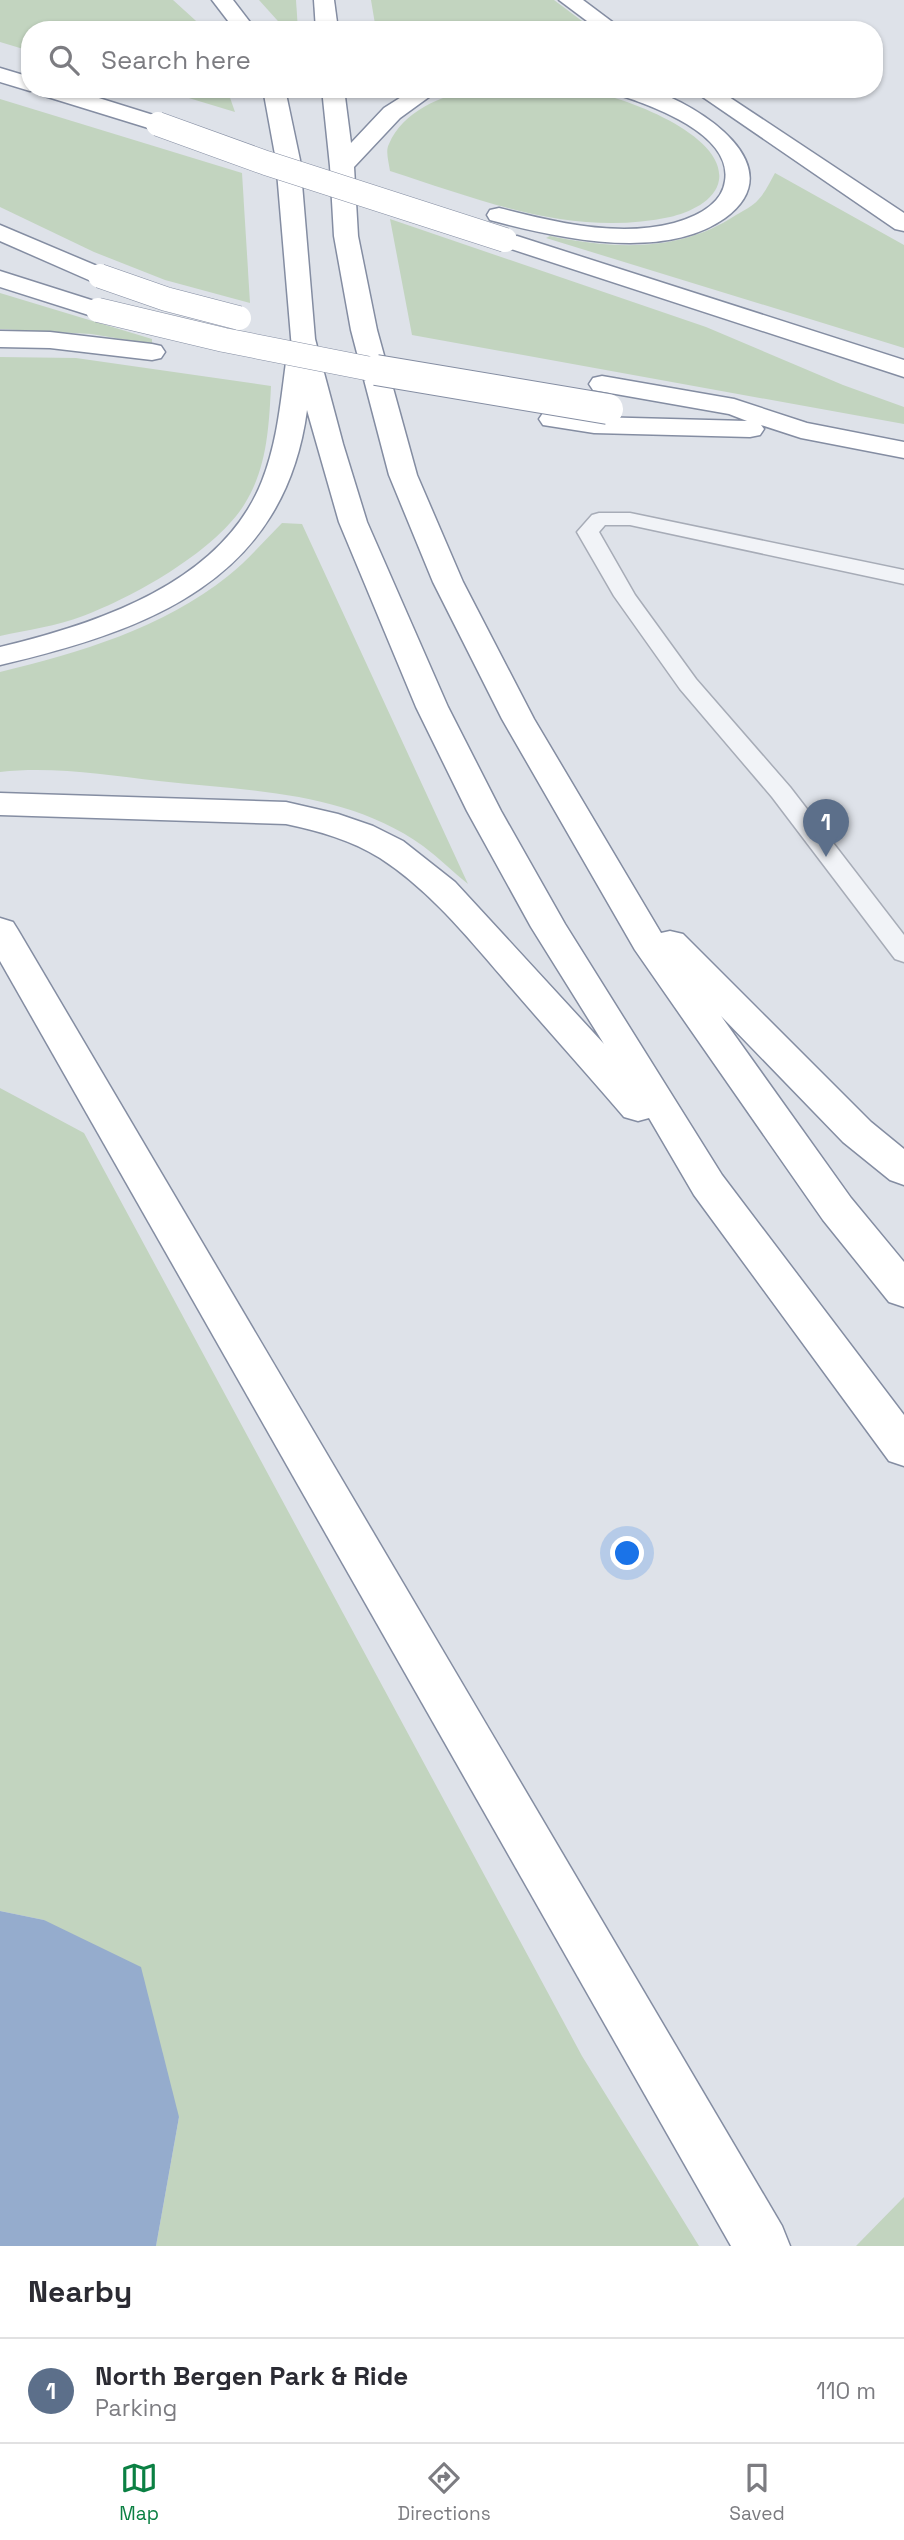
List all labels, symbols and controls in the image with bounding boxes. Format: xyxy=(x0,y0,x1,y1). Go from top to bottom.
search box xyxy=(21,21,883,98)
icon: search xyxy=(45,41,83,79)
text: Search here xyxy=(101,43,251,77)
pin: 1 xyxy=(803,799,849,857)
your location xyxy=(610,1536,644,1570)
text: Nearby xyxy=(28,2272,132,2311)
text: North Bergen Park & Ride xyxy=(95,2359,408,2393)
text: 1 xyxy=(46,2376,56,2406)
text: 110 m xyxy=(816,2376,876,2406)
text: Parking xyxy=(95,2393,177,2423)
tab: Map xyxy=(119,2459,159,2526)
tab: Directions xyxy=(398,2459,491,2526)
tab: Saved xyxy=(729,2459,785,2526)

